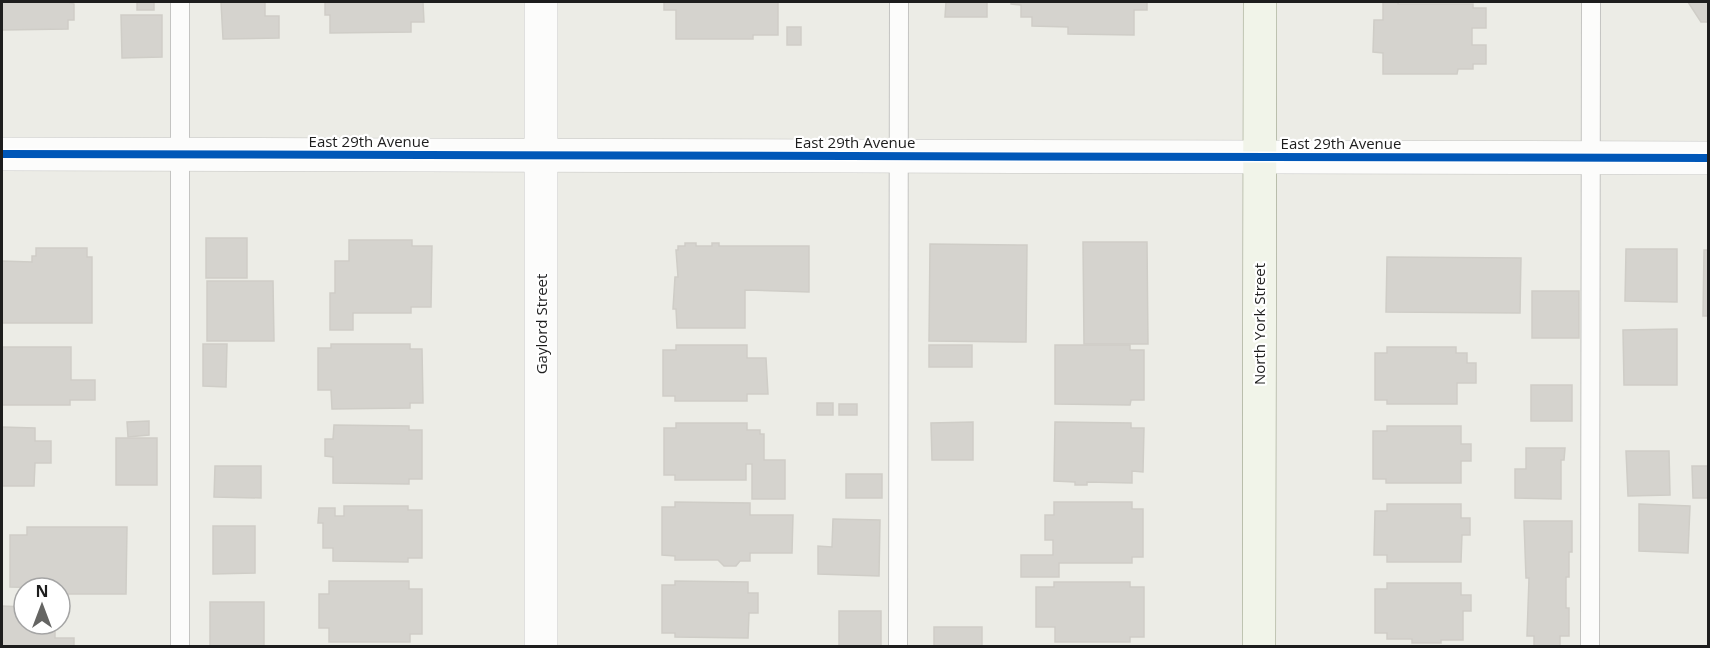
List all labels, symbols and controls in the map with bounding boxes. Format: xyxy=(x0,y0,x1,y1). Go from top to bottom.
street label: East 29th Avenue xyxy=(309,131,429,151)
street label: East 29th Avenue xyxy=(795,132,915,152)
street label: East 29th Avenue xyxy=(1281,133,1401,153)
street label: North York Street xyxy=(1249,263,1269,385)
street label: Gaylord Street xyxy=(531,274,551,374)
north arrow xyxy=(12,576,72,636)
text: N xyxy=(35,580,49,602)

